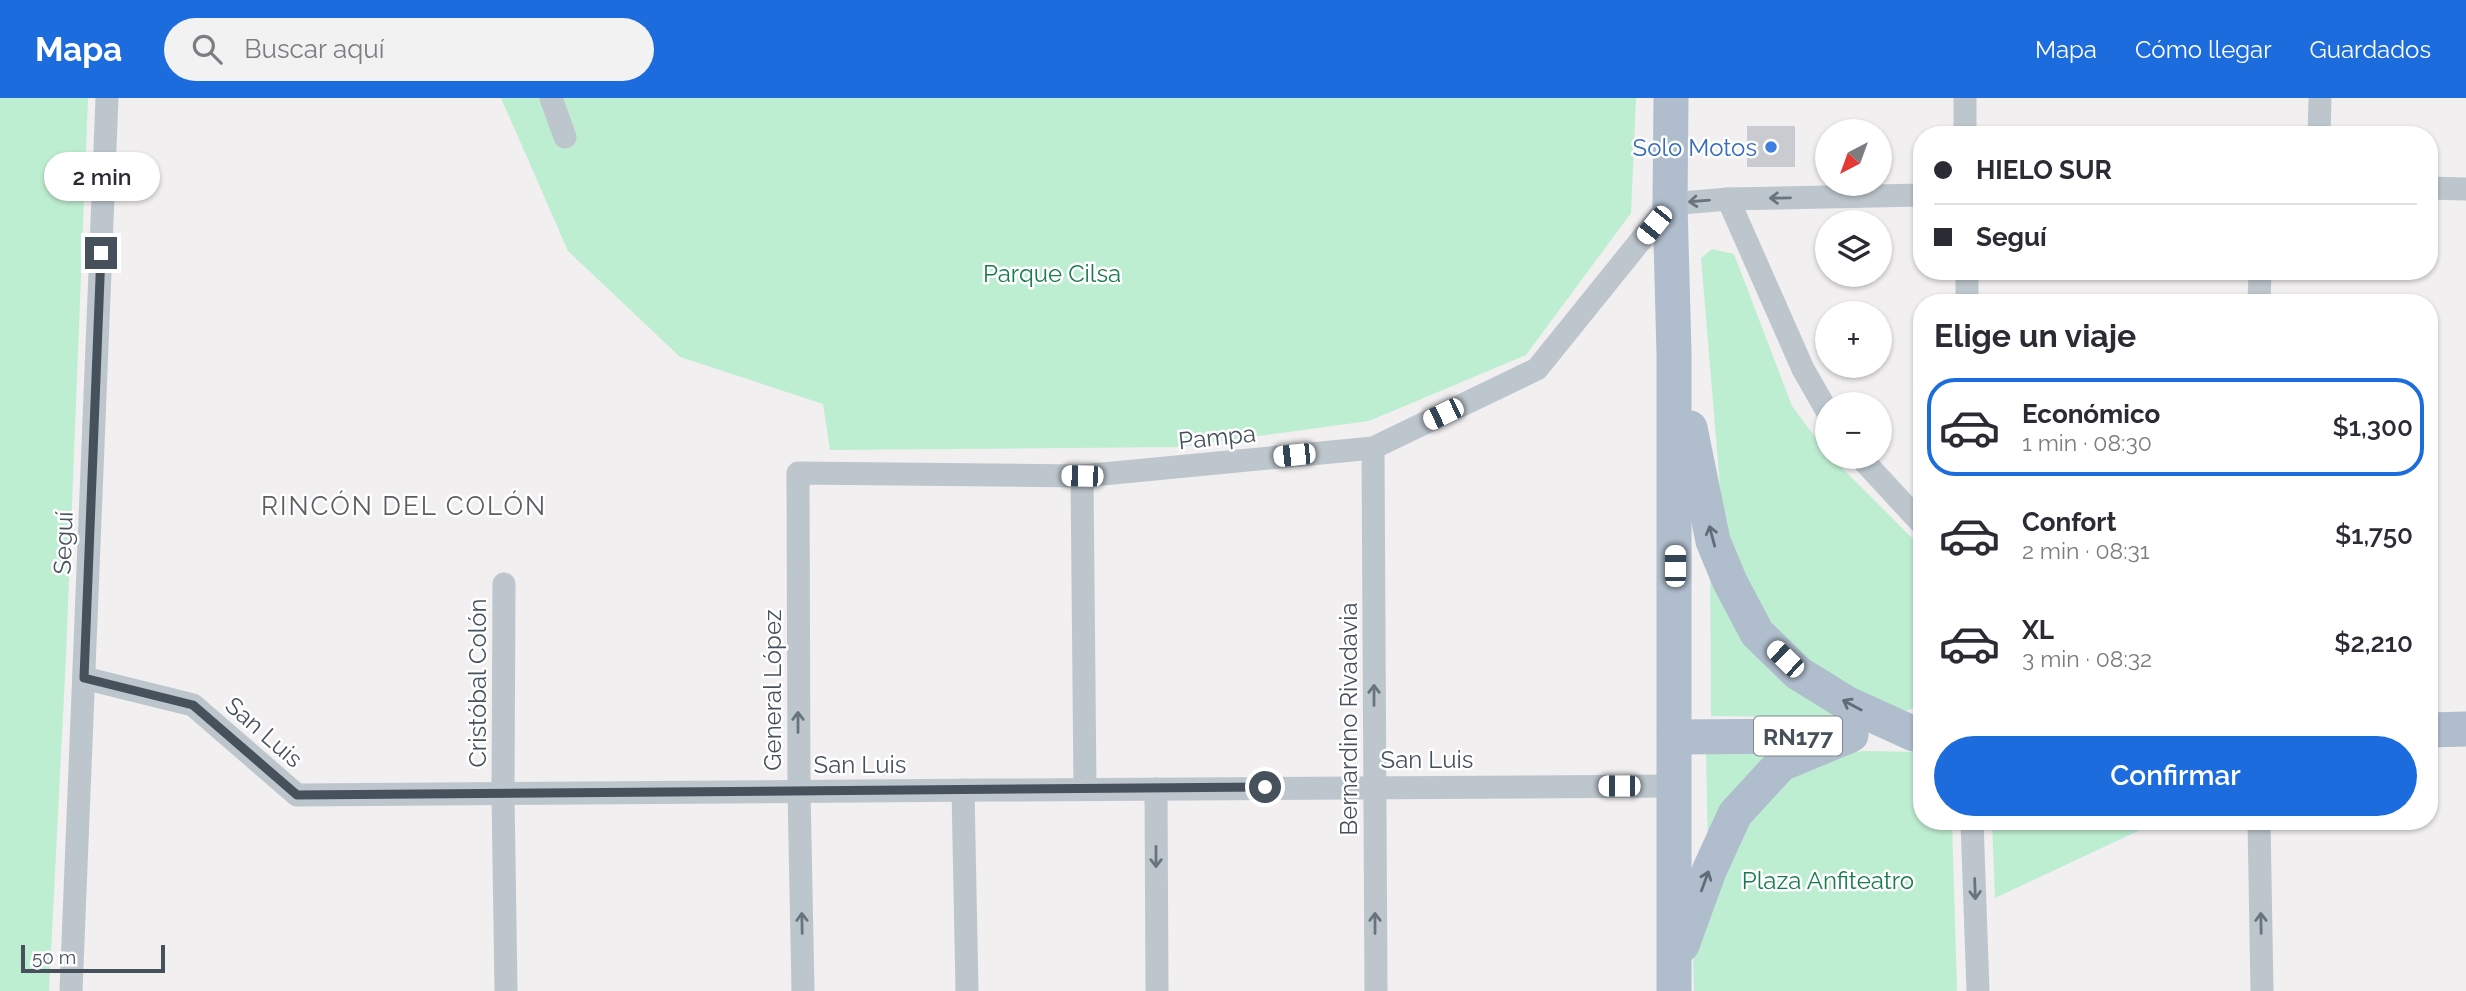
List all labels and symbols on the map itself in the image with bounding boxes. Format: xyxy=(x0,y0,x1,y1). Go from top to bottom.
north arrow xyxy=(1815,119,1892,196)
place label: Solo Motos xyxy=(1633,133,1757,162)
marker: Solo Motos xyxy=(1763,139,1779,155)
callout: 2 min xyxy=(43,152,159,200)
one-way arrow xyxy=(1769,191,1792,205)
one-way arrow xyxy=(1688,195,1711,208)
car xyxy=(1633,202,1676,248)
route end xyxy=(85,237,117,269)
park label: Parque Cilsa xyxy=(983,259,1121,288)
car xyxy=(1420,395,1467,433)
street label: Pampa xyxy=(1177,419,1257,455)
car xyxy=(1273,442,1316,468)
car xyxy=(1061,465,1104,487)
district label: RINCÓN DEL COLÓN xyxy=(261,490,547,521)
street label: Seguí xyxy=(47,510,79,575)
one-way arrow xyxy=(1705,525,1718,547)
car xyxy=(1665,545,1686,587)
street label: Cristóbal Colón xyxy=(463,598,492,768)
street label: Bernardino Rivadavia xyxy=(1334,602,1363,836)
street label: General López xyxy=(758,609,787,771)
car xyxy=(1763,637,1808,681)
one-way arrow xyxy=(1367,684,1381,707)
street label: San Luis xyxy=(219,691,309,773)
one-way arrow xyxy=(1842,698,1863,712)
one-way arrow xyxy=(791,711,805,734)
road number: RN177 xyxy=(1754,716,1842,756)
street label: San Luis xyxy=(1381,745,1473,774)
street label: San Luis xyxy=(814,750,906,779)
route start xyxy=(1249,771,1281,803)
car xyxy=(1599,776,1641,797)
one-way arrow xyxy=(1149,845,1163,868)
park label: Plaza Anfiteatro xyxy=(1742,866,1914,895)
one-way arrow xyxy=(1700,871,1713,893)
one-way arrow xyxy=(1968,877,1981,900)
one-way arrow xyxy=(795,912,808,935)
one-way arrow xyxy=(1368,912,1382,935)
one-way arrow xyxy=(2254,912,2268,935)
scale bar xyxy=(21,942,164,974)

